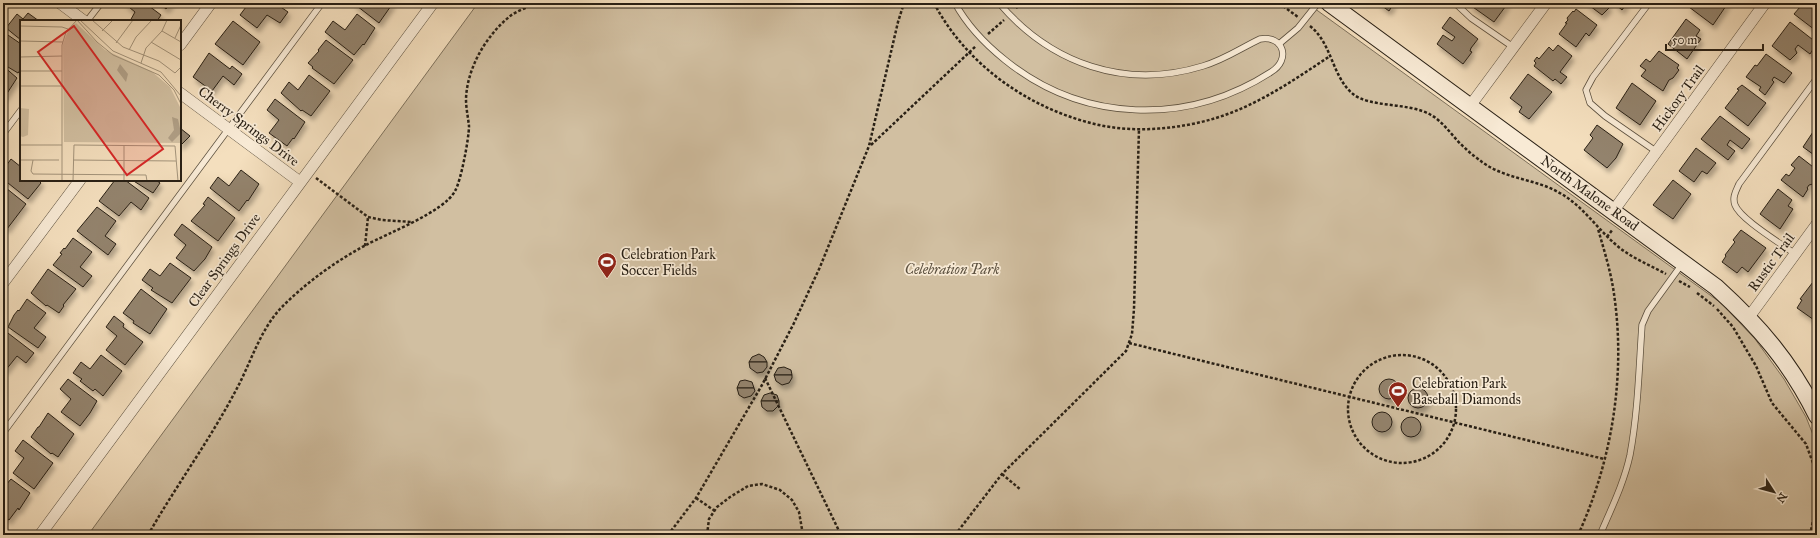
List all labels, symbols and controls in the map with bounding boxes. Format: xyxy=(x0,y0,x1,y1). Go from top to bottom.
inset map xyxy=(20,20,181,181)
scale bar xyxy=(1666,26,1763,52)
text: 50 m xyxy=(1672,33,1697,47)
street label: Hickory Trail xyxy=(1649,62,1708,135)
street label: Cherry Springs Drive xyxy=(195,83,303,170)
street label: North Malone Road xyxy=(1537,152,1642,235)
street label: Clear Springs Drive xyxy=(185,210,264,311)
street label: Rustic Trail xyxy=(1745,230,1798,295)
place label: Celebration Park Soccer Fields xyxy=(621,246,716,279)
sports icon: Celebration Park Soccer Fields xyxy=(596,251,618,279)
park label: Celebration Park xyxy=(905,261,1000,278)
place label: Celebration Park Baseball Diamonds xyxy=(1412,375,1521,408)
sports icon: Celebration Park Baseball Diamonds xyxy=(1387,380,1409,408)
north arrow xyxy=(1754,472,1794,512)
text: N xyxy=(1773,490,1790,506)

